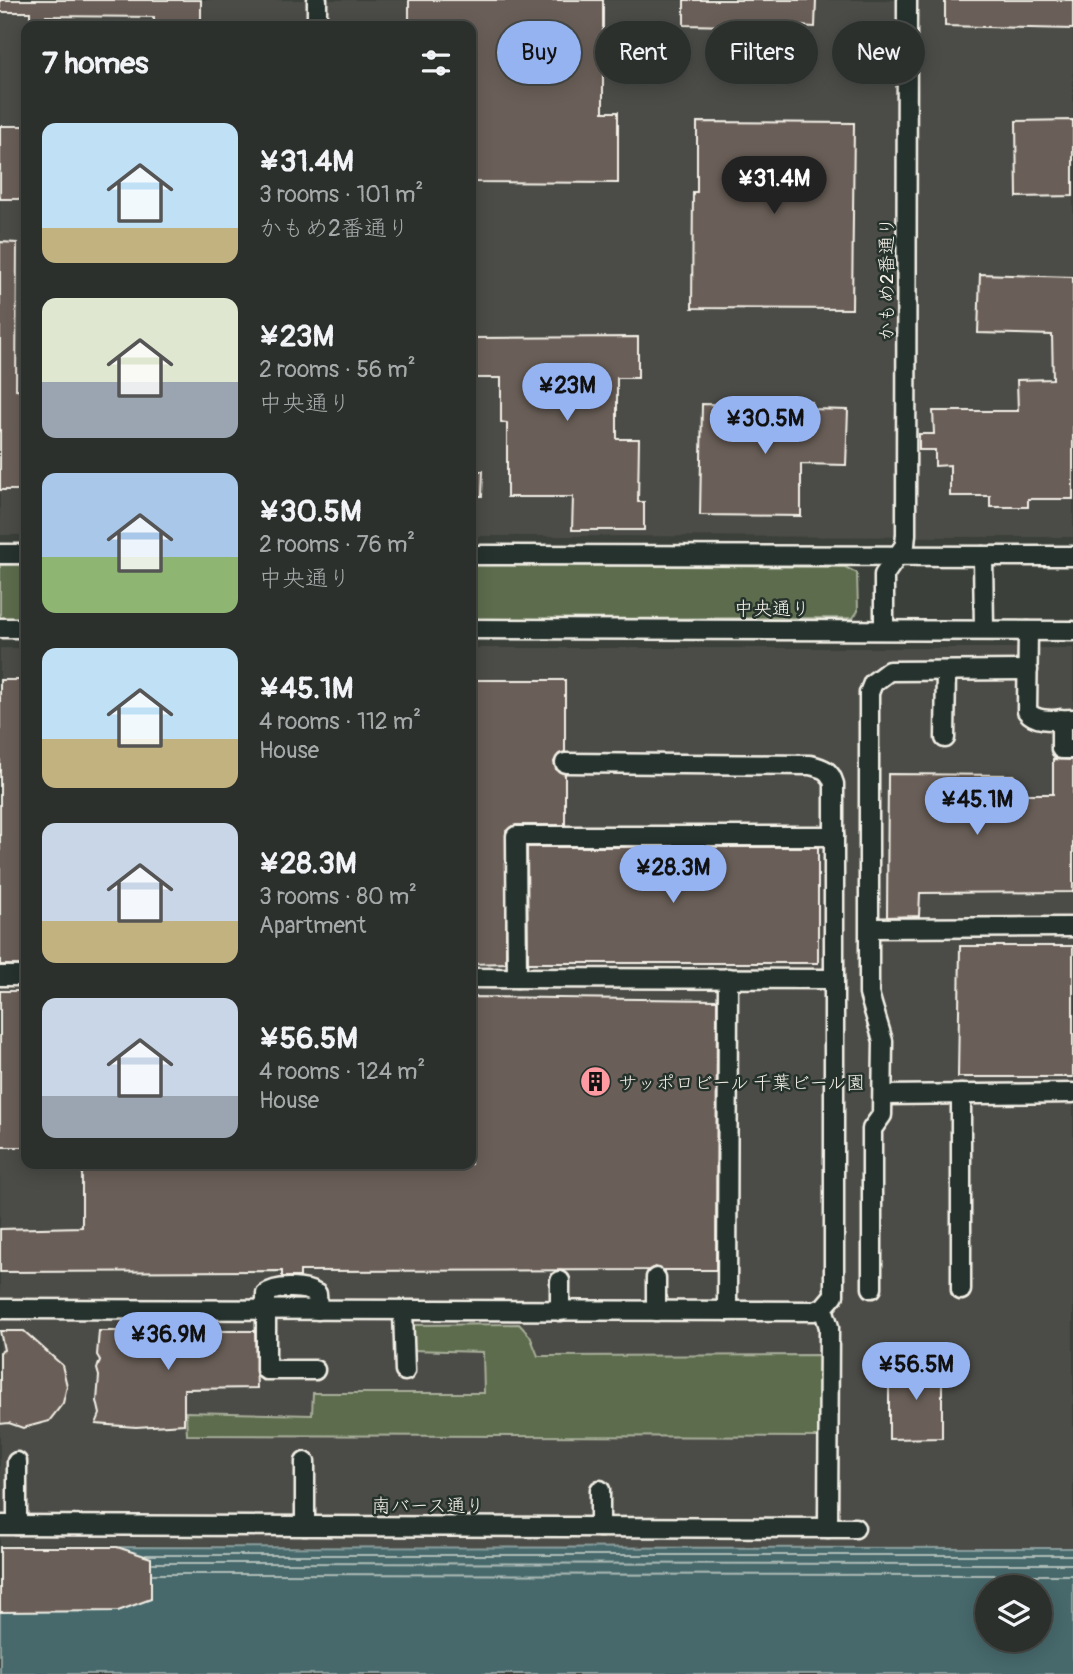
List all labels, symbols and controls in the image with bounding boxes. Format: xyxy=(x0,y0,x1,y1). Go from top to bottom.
chip: Buy xyxy=(497,21,581,84)
chip: Rent xyxy=(595,21,691,84)
chip: Filters xyxy=(705,21,818,84)
chip: New xyxy=(832,21,925,84)
icon: filters xyxy=(417,44,455,82)
text: 7 homes xyxy=(42,45,149,82)
text: ¥31.4M xyxy=(259,143,354,180)
icon: home xyxy=(98,151,182,235)
pin: ¥31.4M xyxy=(717,156,831,216)
text: ¥31.4M xyxy=(738,164,810,193)
text: 3 rooms · 101 m² xyxy=(259,180,423,209)
text: かもめ2番通り xyxy=(259,214,410,243)
street label: かもめ2番通り xyxy=(875,217,899,341)
text: ¥23M xyxy=(259,318,334,355)
icon: home xyxy=(98,326,182,410)
text: 2 rooms · 56 m² xyxy=(259,355,416,384)
pin: ¥23M xyxy=(526,364,608,423)
text: ¥23M xyxy=(538,371,596,400)
text: 中央通り xyxy=(259,389,351,418)
pin: ¥30.5M xyxy=(708,396,822,456)
text: ¥30.5M xyxy=(726,404,804,433)
text: ¥30.5M xyxy=(259,493,361,530)
icon: home xyxy=(98,501,182,585)
text: 2 rooms · 76 m² xyxy=(259,530,415,559)
text: 中央通り xyxy=(259,564,351,593)
street label: 中央通り xyxy=(734,597,810,621)
text: ¥45.1M xyxy=(259,670,353,707)
icon: home xyxy=(98,676,182,760)
text: 4 rooms · 112 m² xyxy=(259,707,421,736)
text: House xyxy=(259,736,319,765)
pin: ¥45.1M xyxy=(920,778,1034,837)
text: ¥45.1M xyxy=(941,785,1013,814)
text: ¥28.3M xyxy=(259,845,357,882)
pin: ¥28.3M xyxy=(616,846,730,905)
icon: home xyxy=(98,851,182,935)
text: ¥28.3M xyxy=(636,853,710,882)
text: 3 rooms · 80 m² xyxy=(259,882,417,911)
text: Apartment xyxy=(259,911,366,940)
text: ¥56.5M xyxy=(259,1020,358,1057)
icon: home xyxy=(98,1026,182,1110)
text: 4 rooms · 124 m² xyxy=(259,1057,425,1086)
building icon: サッポロビール 千葉ビール園 xyxy=(578,1065,612,1099)
place label: サッポロビール 千葉ビール園 xyxy=(618,1071,865,1095)
text: House xyxy=(259,1086,319,1115)
pin: ¥36.9M xyxy=(111,1312,225,1372)
text: ¥36.9M xyxy=(130,1320,206,1349)
pin: ¥56.5M xyxy=(859,1342,973,1402)
text: ¥56.5M xyxy=(878,1350,954,1379)
street label: 南バース通り xyxy=(372,1494,484,1518)
map controls xyxy=(975,1575,1052,1652)
button: layers xyxy=(975,1575,1052,1652)

